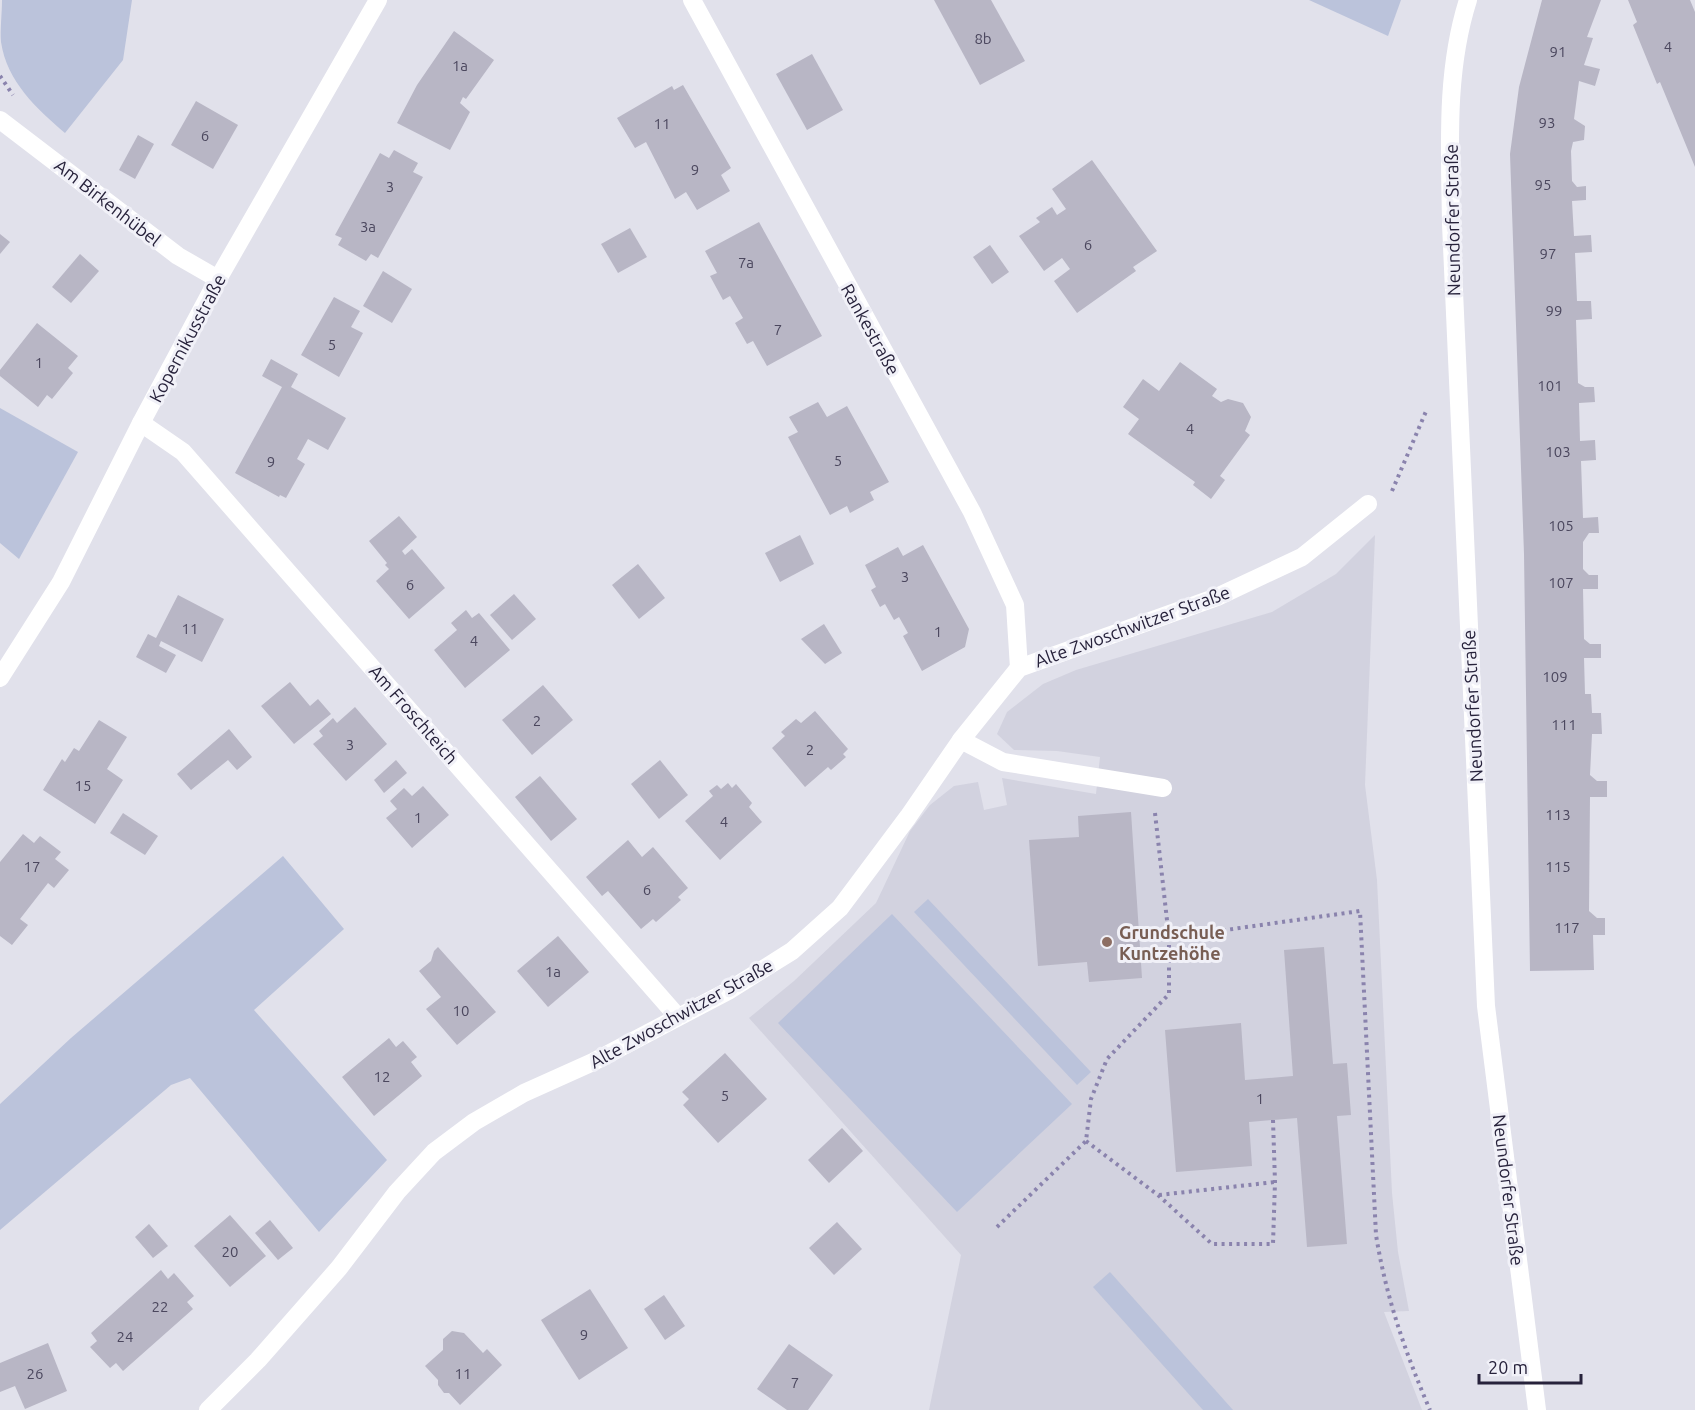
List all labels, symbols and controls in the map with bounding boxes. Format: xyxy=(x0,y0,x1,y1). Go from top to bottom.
house number: 8b xyxy=(974,30,992,47)
house number: 4 xyxy=(1664,38,1672,55)
house number: 91 xyxy=(1550,43,1566,60)
house number: 1a xyxy=(452,57,468,74)
house number: 93 xyxy=(1539,114,1555,131)
house number: 11 xyxy=(654,115,670,132)
house number: 6 xyxy=(201,127,209,144)
street label: Neundorfer Straße xyxy=(1441,144,1463,296)
street label: Am Birkenhübel xyxy=(51,154,165,250)
house number: 9 xyxy=(691,161,699,178)
house number: 95 xyxy=(1535,176,1551,193)
house number: 3 xyxy=(386,178,394,195)
house number: 3a xyxy=(360,218,376,235)
house number: 6 xyxy=(1084,236,1092,253)
house number: 97 xyxy=(1540,245,1556,262)
house number: 7a xyxy=(738,254,754,271)
street label: Kopernikusstraße xyxy=(145,271,229,405)
street label: Rankestraße xyxy=(838,280,904,378)
house number: 99 xyxy=(1546,302,1562,319)
house number: 7 xyxy=(774,321,782,338)
house number: 5 xyxy=(328,336,336,353)
house number: 1 xyxy=(35,354,43,371)
house number: 101 xyxy=(1537,377,1563,394)
house number: 4 xyxy=(1186,420,1194,437)
house number: 103 xyxy=(1545,443,1571,460)
house number: 5 xyxy=(834,452,842,469)
house number: 9 xyxy=(267,453,275,470)
house number: 105 xyxy=(1548,517,1574,534)
house number: 3 xyxy=(901,568,909,585)
house number: 107 xyxy=(1548,574,1574,591)
house number: 6 xyxy=(406,576,414,593)
street label: Alte Zwoschwitzer Straße xyxy=(1032,581,1232,671)
house number: 11 xyxy=(182,620,198,637)
house number: 1 xyxy=(934,623,942,640)
street label: Neundorfer Straße xyxy=(1458,629,1486,783)
house number: 4 xyxy=(470,632,478,649)
street label: Am Froschteich xyxy=(366,661,462,767)
house number: 109 xyxy=(1542,668,1568,685)
house number: 2 xyxy=(533,712,541,729)
house number: 111 xyxy=(1551,716,1577,733)
house number: 3 xyxy=(346,736,354,753)
house number: 2 xyxy=(806,741,814,758)
house number: 15 xyxy=(75,777,91,794)
house number: 113 xyxy=(1545,806,1571,823)
house number: 1 xyxy=(414,809,422,826)
house number: 4 xyxy=(720,813,728,830)
house number: 17 xyxy=(24,858,40,875)
house number: 115 xyxy=(1545,858,1571,875)
house number: 6 xyxy=(643,881,651,898)
house number: 117 xyxy=(1554,919,1580,936)
place label: Grundschule Kuntzehöhe xyxy=(1119,922,1225,963)
marker: Grundschule Kuntzehöhe xyxy=(1100,935,1114,949)
street label: Alte Zwoschwitzer Straße xyxy=(586,954,776,1072)
house number: 1a xyxy=(545,963,561,980)
house number: 10 xyxy=(453,1002,469,1019)
house number: 12 xyxy=(374,1068,390,1085)
house number: 5 xyxy=(721,1087,729,1104)
house number: 1 xyxy=(1256,1090,1264,1107)
street label: Neundorfer Straße xyxy=(1490,1113,1528,1267)
house number: 20 xyxy=(222,1243,238,1260)
house number: 22 xyxy=(152,1298,168,1315)
house number: 9 xyxy=(580,1326,588,1343)
house number: 24 xyxy=(117,1328,133,1345)
scale bar xyxy=(1479,1347,1581,1385)
text: 20 m xyxy=(1488,1357,1528,1377)
house number: 26 xyxy=(27,1365,43,1382)
house number: 11 xyxy=(455,1365,471,1382)
house number: 7 xyxy=(791,1374,799,1391)

